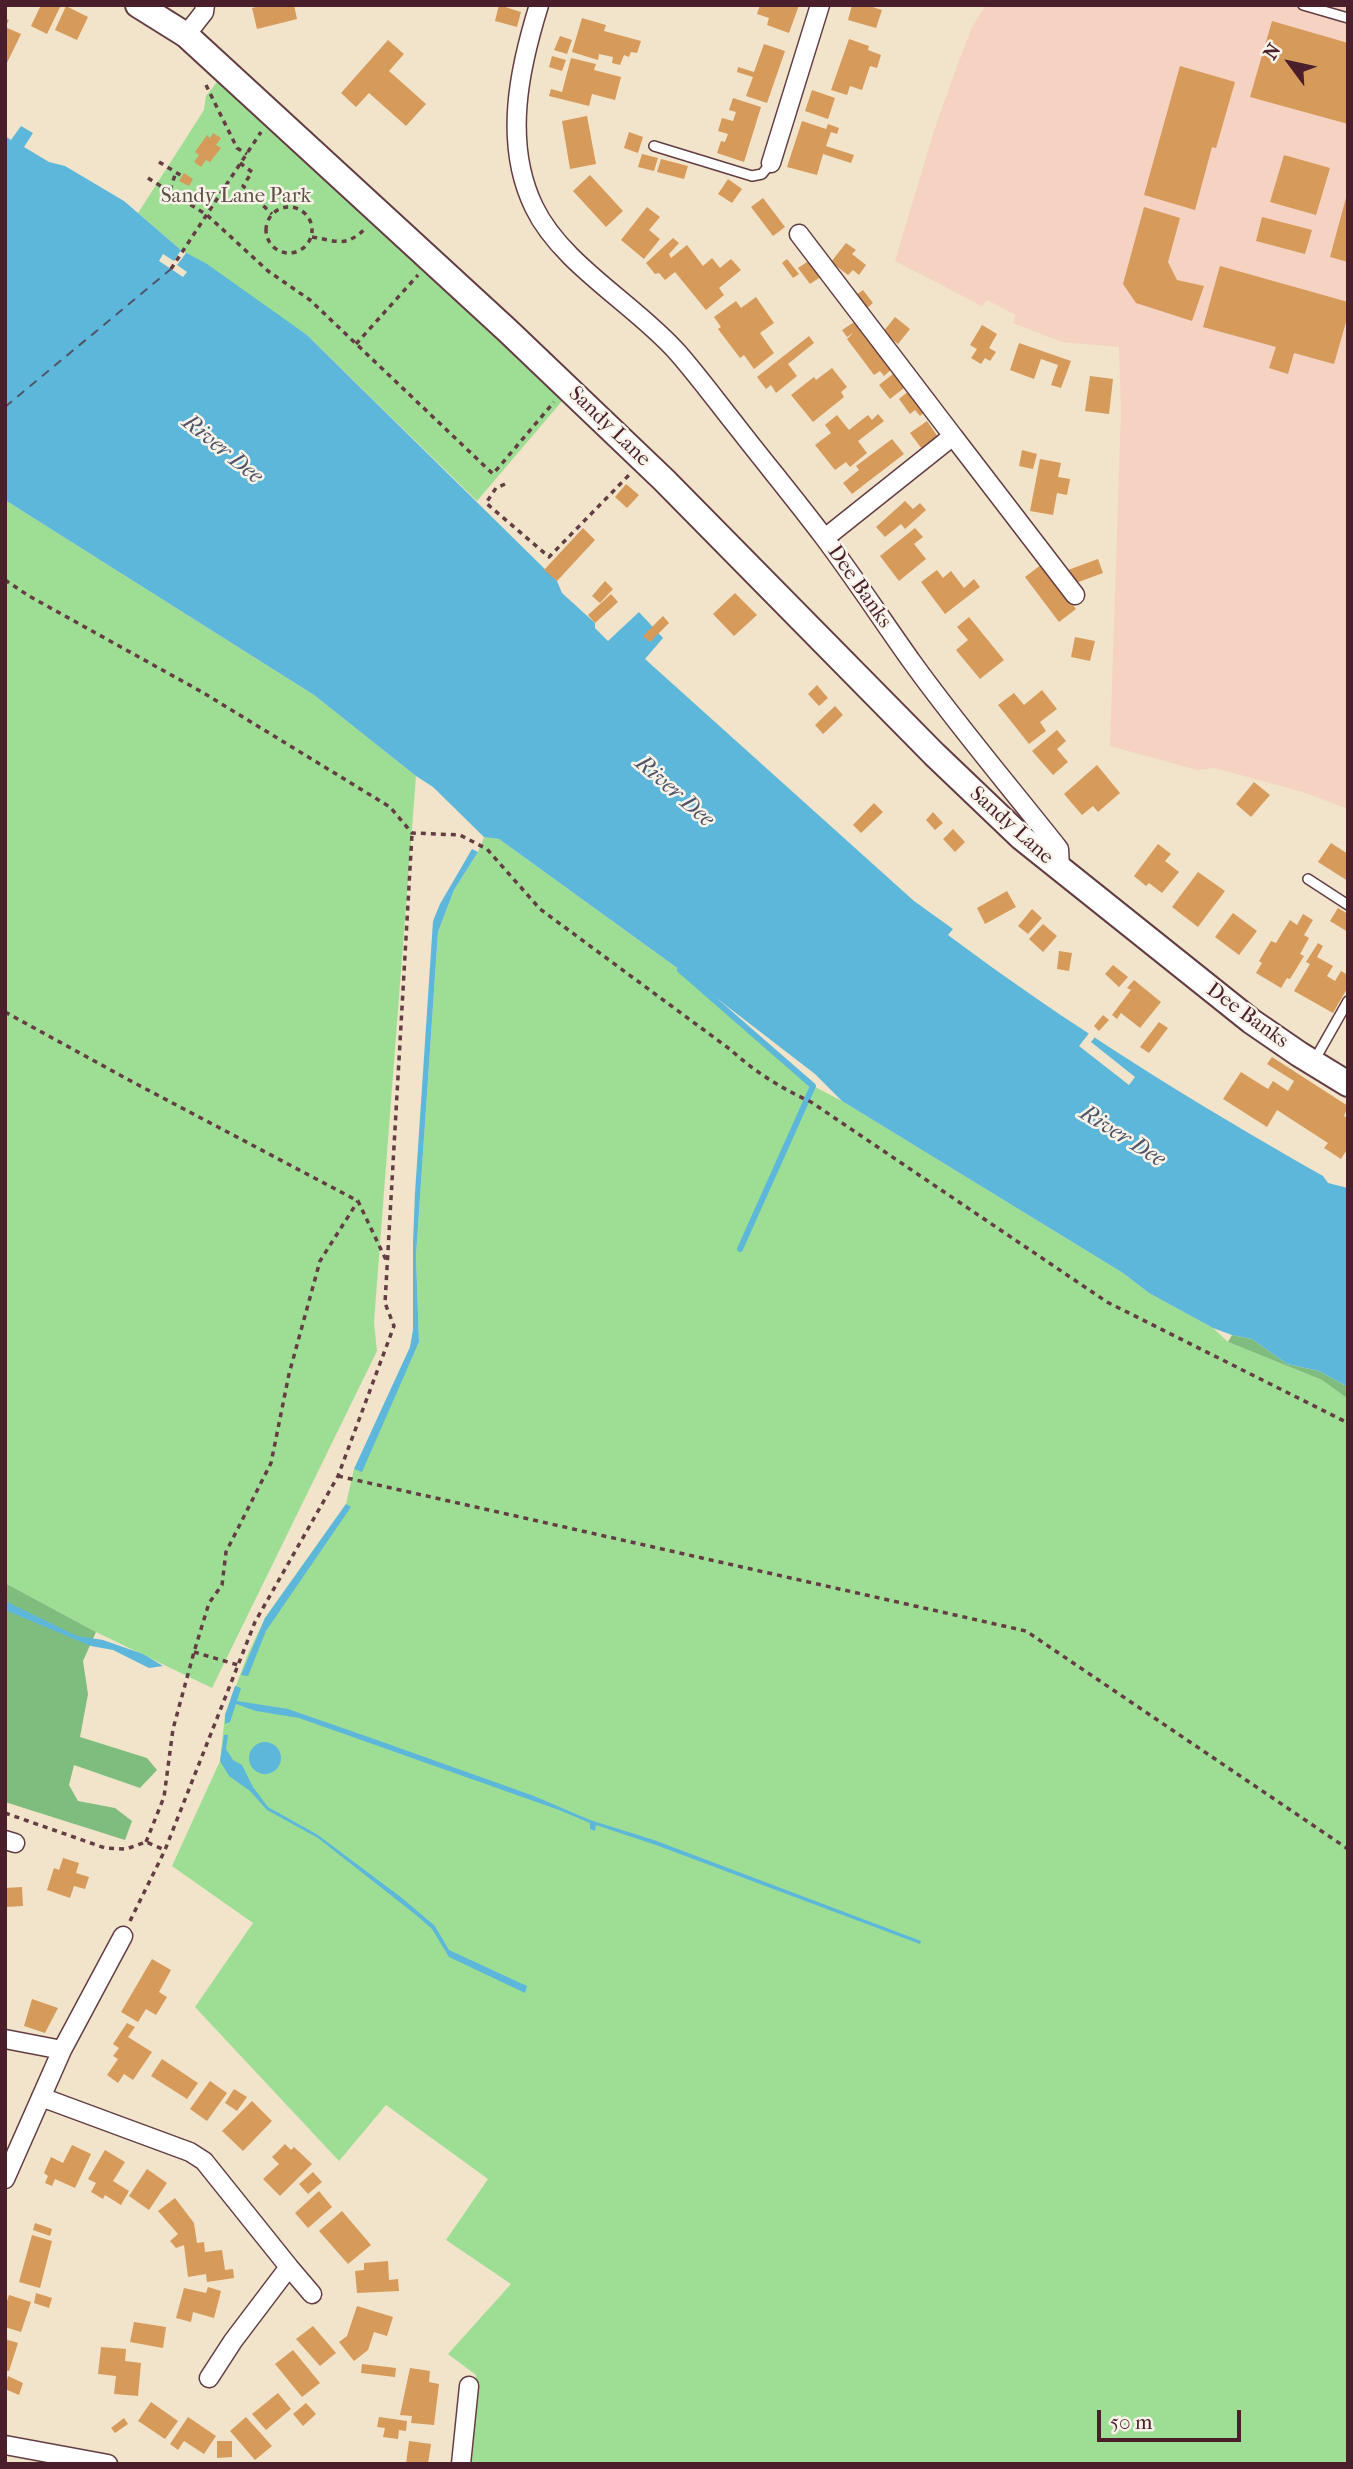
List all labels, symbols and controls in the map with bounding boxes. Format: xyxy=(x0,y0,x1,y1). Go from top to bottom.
north arrow xyxy=(1255,28,1325,98)
text: N xyxy=(1259,40,1286,64)
park label: Sandy Lane Park xyxy=(161,184,311,210)
street label: Sandy Lane xyxy=(563,382,655,472)
water label: River Dee xyxy=(176,409,268,491)
street label: Dee Banks xyxy=(821,541,897,633)
water label: River Dee xyxy=(629,750,719,834)
street label: Sandy Lane xyxy=(964,782,1058,870)
street label: Dee Banks xyxy=(1201,978,1293,1054)
water label: River Dee xyxy=(1074,1100,1170,1174)
scale bar xyxy=(1101,2396,1244,2440)
text: 50 m xyxy=(1110,2410,1153,2434)

